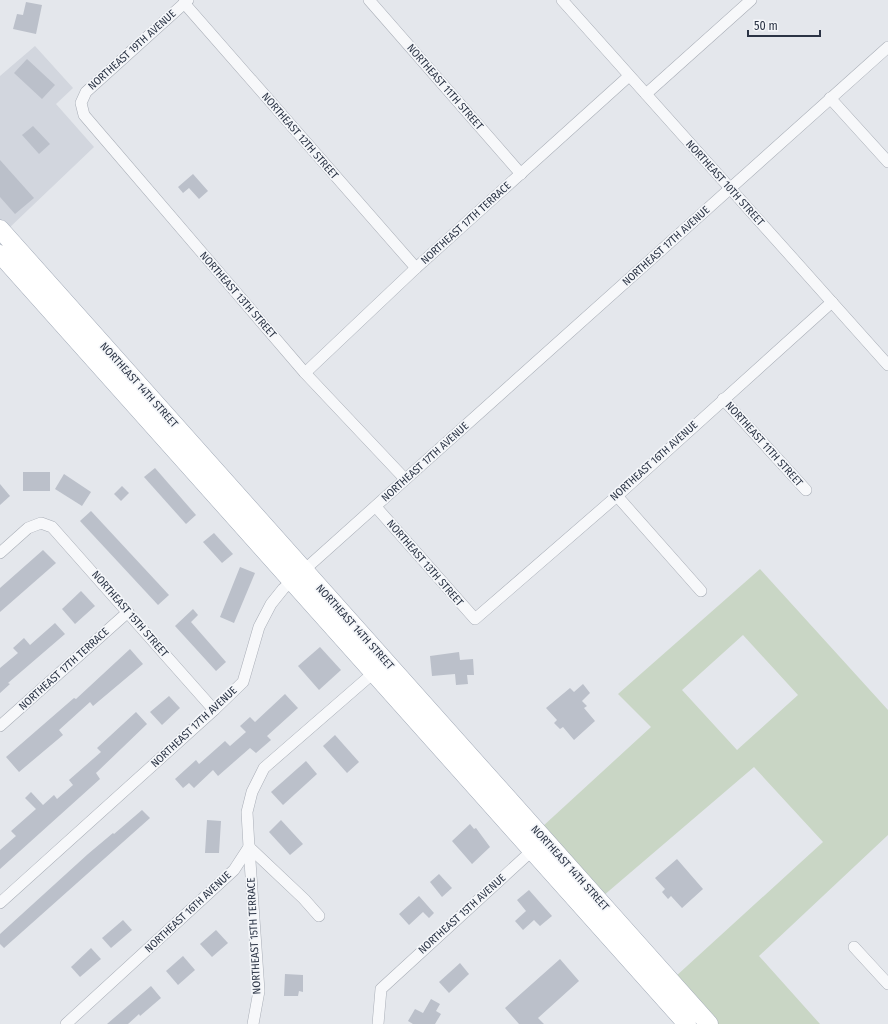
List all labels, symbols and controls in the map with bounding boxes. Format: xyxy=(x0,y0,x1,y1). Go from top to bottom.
street label: NORTHEAST 19TH AVENUE xyxy=(86,7,178,93)
scale bar xyxy=(748,12,820,38)
text: 50 m xyxy=(754,19,778,33)
street label: NORTHEAST 11TH STREET xyxy=(404,41,486,133)
street label: NORTHEAST 12TH STREET xyxy=(259,90,342,182)
street label: NORTHEAST 10TH STREET xyxy=(683,138,767,229)
street label: NORTHEAST 17TH TERRACE xyxy=(418,179,514,267)
street label: NORTHEAST 17TH AVENUE xyxy=(620,203,712,289)
street label: NORTHEAST 13TH STREET xyxy=(197,249,280,341)
street label: NORTHEAST 14TH STREET xyxy=(97,340,181,431)
street label: NORTHEAST 11TH STREET xyxy=(723,399,806,490)
street label: NORTHEAST 16TH AVENUE xyxy=(608,418,700,504)
street label: NORTHEAST 17TH AVENUE xyxy=(379,419,471,505)
street label: NORTHEAST 13TH STREET xyxy=(384,517,467,609)
street label: NORTHEAST 15TH STREET xyxy=(89,568,172,660)
street label: NORTHEAST 14TH STREET xyxy=(313,582,397,673)
street label: NORTHEAST 17TH TERRACE xyxy=(16,625,112,713)
street label: NORTHEAST 17TH AVENUE xyxy=(148,684,240,770)
street label: NORTHEAST 14TH STREET xyxy=(528,823,612,914)
street label: NORTHEAST 16TH AVENUE xyxy=(142,869,234,955)
street label: NORTHEAST 15TH AVENUE xyxy=(416,871,508,957)
street label: NORTHEAST 15TH TERRACE xyxy=(244,877,264,995)

